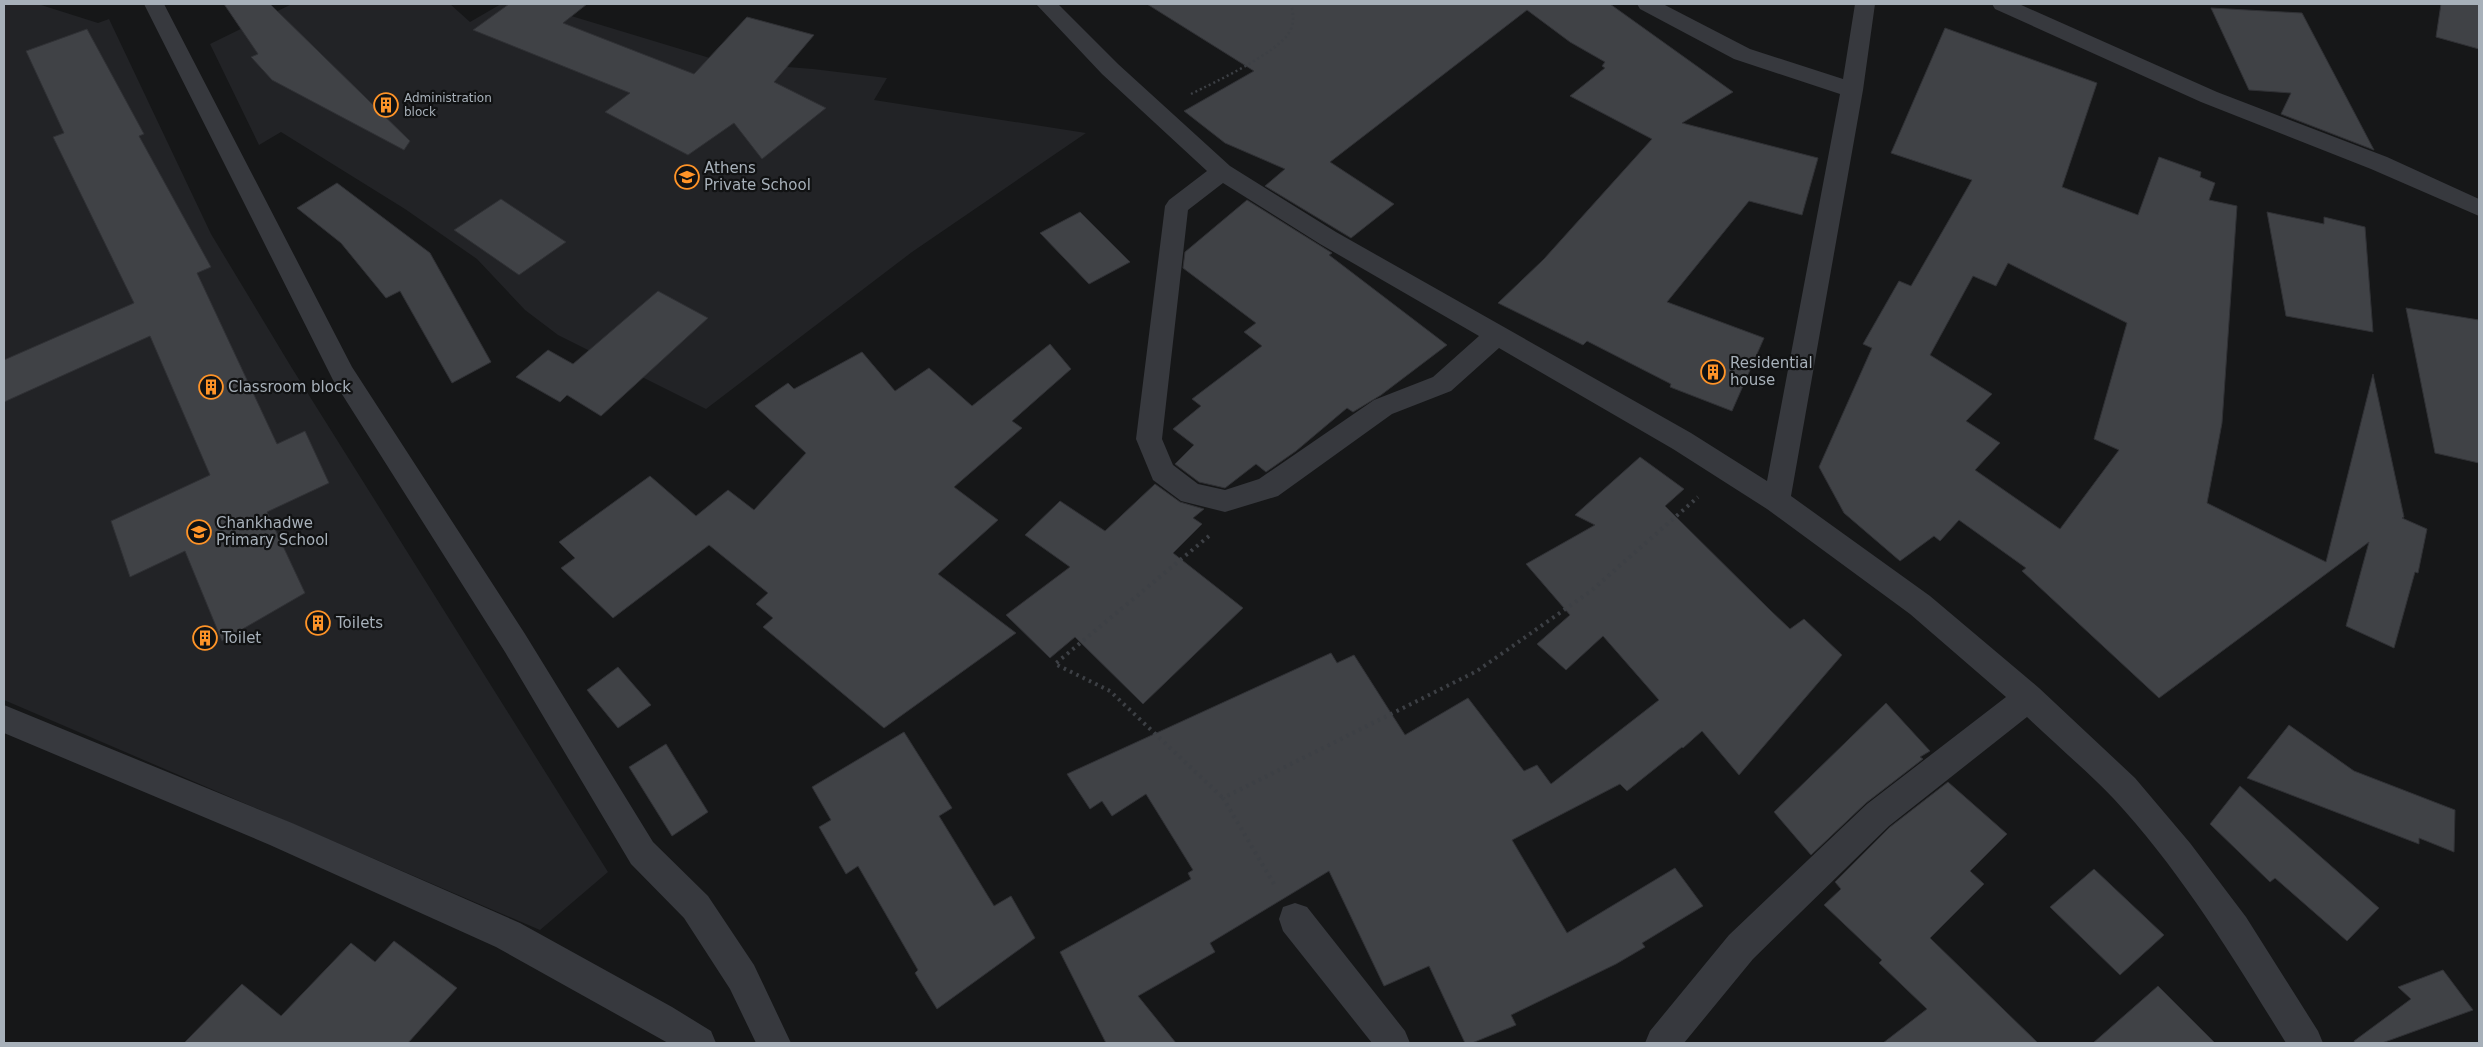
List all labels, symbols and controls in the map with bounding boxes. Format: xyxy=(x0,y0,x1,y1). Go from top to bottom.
place label: Administration block xyxy=(404,91,492,119)
building icon: Administration block xyxy=(373,92,399,118)
place label: Athens Private School xyxy=(704,159,811,194)
school or university icon: Athens Private School xyxy=(674,164,700,190)
place label: Residential house xyxy=(1730,354,1813,389)
building icon: Residential house xyxy=(1700,359,1726,385)
building icon: Classroom block xyxy=(198,374,224,400)
place label: Classroom block xyxy=(228,378,351,396)
place label: Chankhadwe Primary School xyxy=(216,514,329,549)
school or university icon: Chankhadwe Primary School xyxy=(186,519,212,545)
building icon: Toilets xyxy=(305,610,331,636)
place label: Toilets xyxy=(335,614,383,632)
building icon: Toilet xyxy=(192,625,218,651)
place label: Toilet xyxy=(221,629,261,647)

